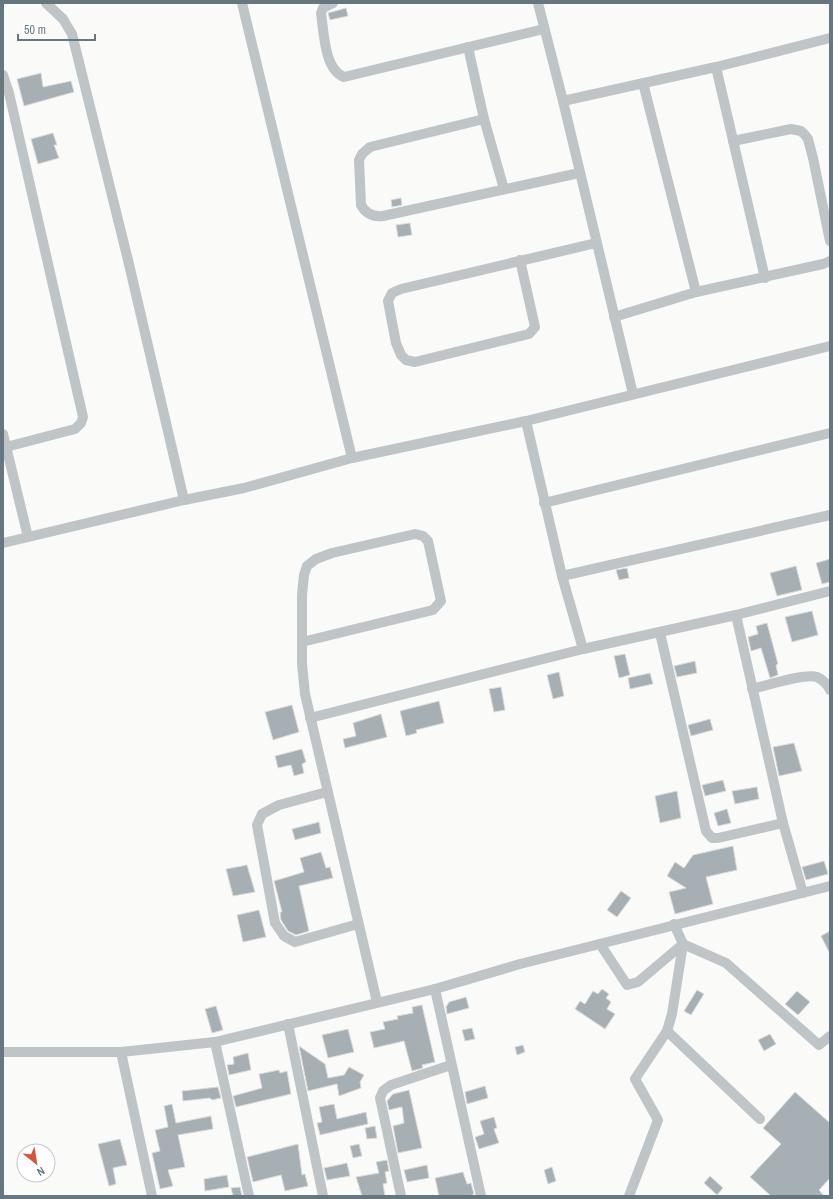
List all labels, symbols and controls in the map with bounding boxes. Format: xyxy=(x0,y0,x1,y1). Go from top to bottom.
scale bar xyxy=(18,16,95,42)
text: 50 m xyxy=(24,22,46,38)
north arrow xyxy=(16,1143,56,1183)
text: N xyxy=(35,1164,47,1179)

